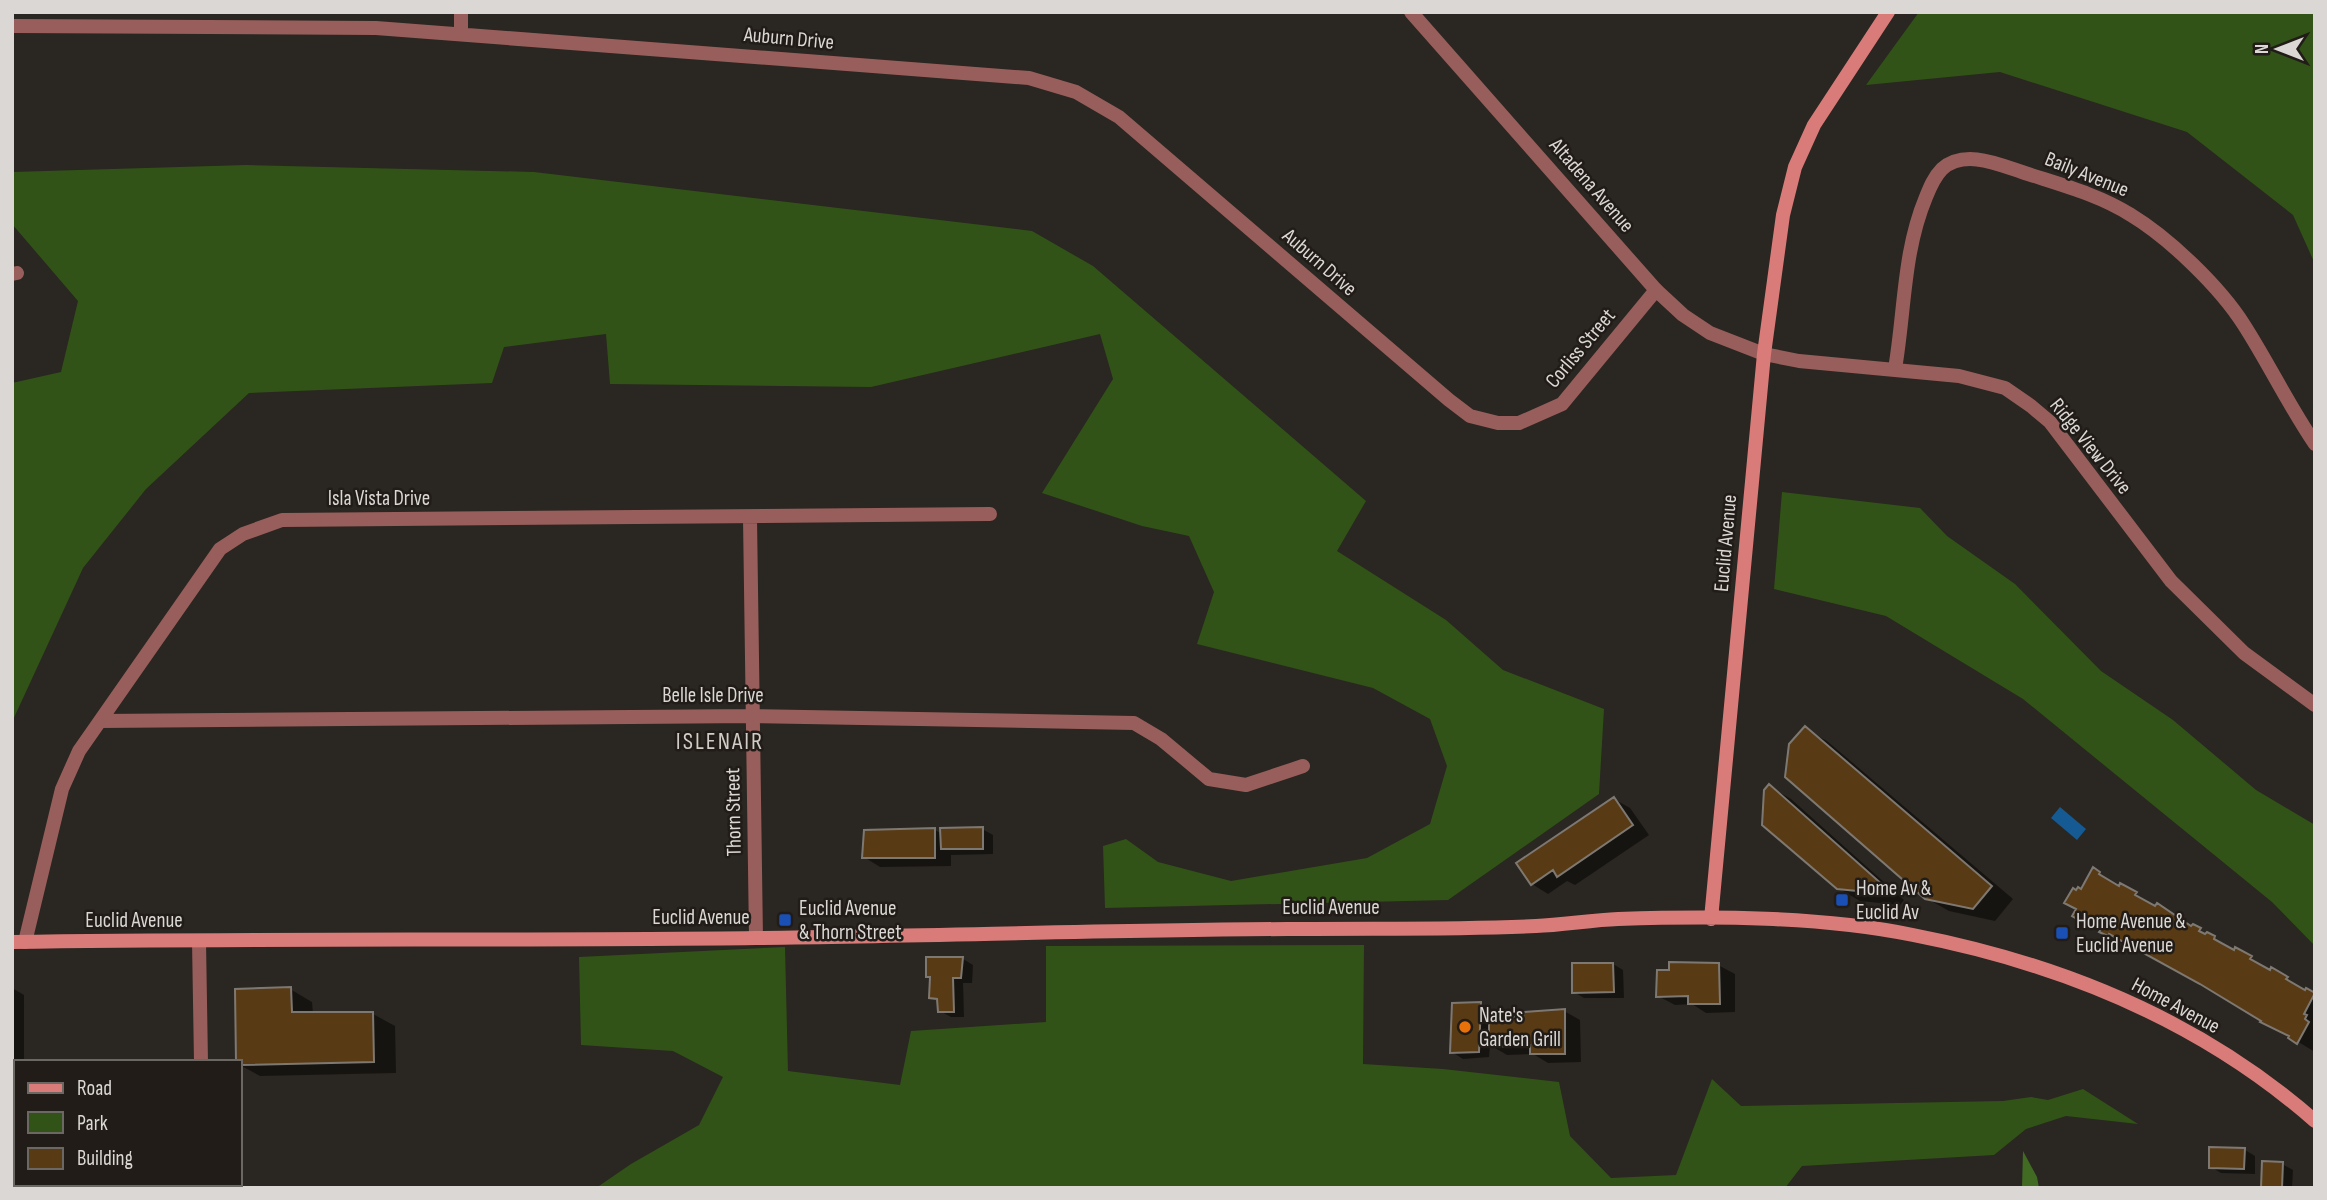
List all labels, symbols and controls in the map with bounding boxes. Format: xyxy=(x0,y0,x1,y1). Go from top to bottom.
north arrow xyxy=(2243,14,2313,84)
street label: Auburn Drive xyxy=(742,22,835,55)
text: N xyxy=(2251,44,2274,54)
street label: Altadena Avenue xyxy=(1543,132,1639,237)
street label: Baily Avenue xyxy=(2041,146,2132,203)
street label: Auburn Drive xyxy=(1277,223,1362,301)
street label: Corliss Street xyxy=(1540,304,1621,393)
street label: Ridge View Drive xyxy=(2044,393,2137,499)
street label: Isla Vista Drive xyxy=(328,486,430,511)
street label: Euclid Avenue xyxy=(1709,493,1742,593)
street label: Belle Isle Drive xyxy=(662,683,764,708)
district label: ISLENAIR xyxy=(676,727,764,756)
street label: Thorn Street xyxy=(720,767,747,857)
place label: Home Av & Euclid Av xyxy=(1856,876,1932,925)
marker: Home Av & Euclid Av xyxy=(1834,892,1850,908)
street label: Euclid Avenue xyxy=(1282,895,1380,920)
place label: Euclid Avenue & Thorn Street xyxy=(799,896,902,945)
street label: Euclid Avenue xyxy=(652,905,750,930)
street label: Euclid Avenue xyxy=(85,908,183,933)
place label: Home Avenue & Euclid Avenue xyxy=(2076,909,2186,958)
marker: Euclid Avenue & Thorn Street xyxy=(777,912,793,928)
marker: Home Avenue & Euclid Avenue xyxy=(2054,925,2070,941)
street label: Home Avenue xyxy=(2128,972,2224,1039)
place label: Nate's Garden Grill xyxy=(1479,1003,1561,1052)
marker: Nate's Garden Grill xyxy=(1457,1019,1473,1035)
legend xyxy=(14,1060,242,1186)
text: Road xyxy=(77,1076,112,1101)
text: Park xyxy=(77,1111,108,1136)
text: Building xyxy=(77,1146,133,1171)

